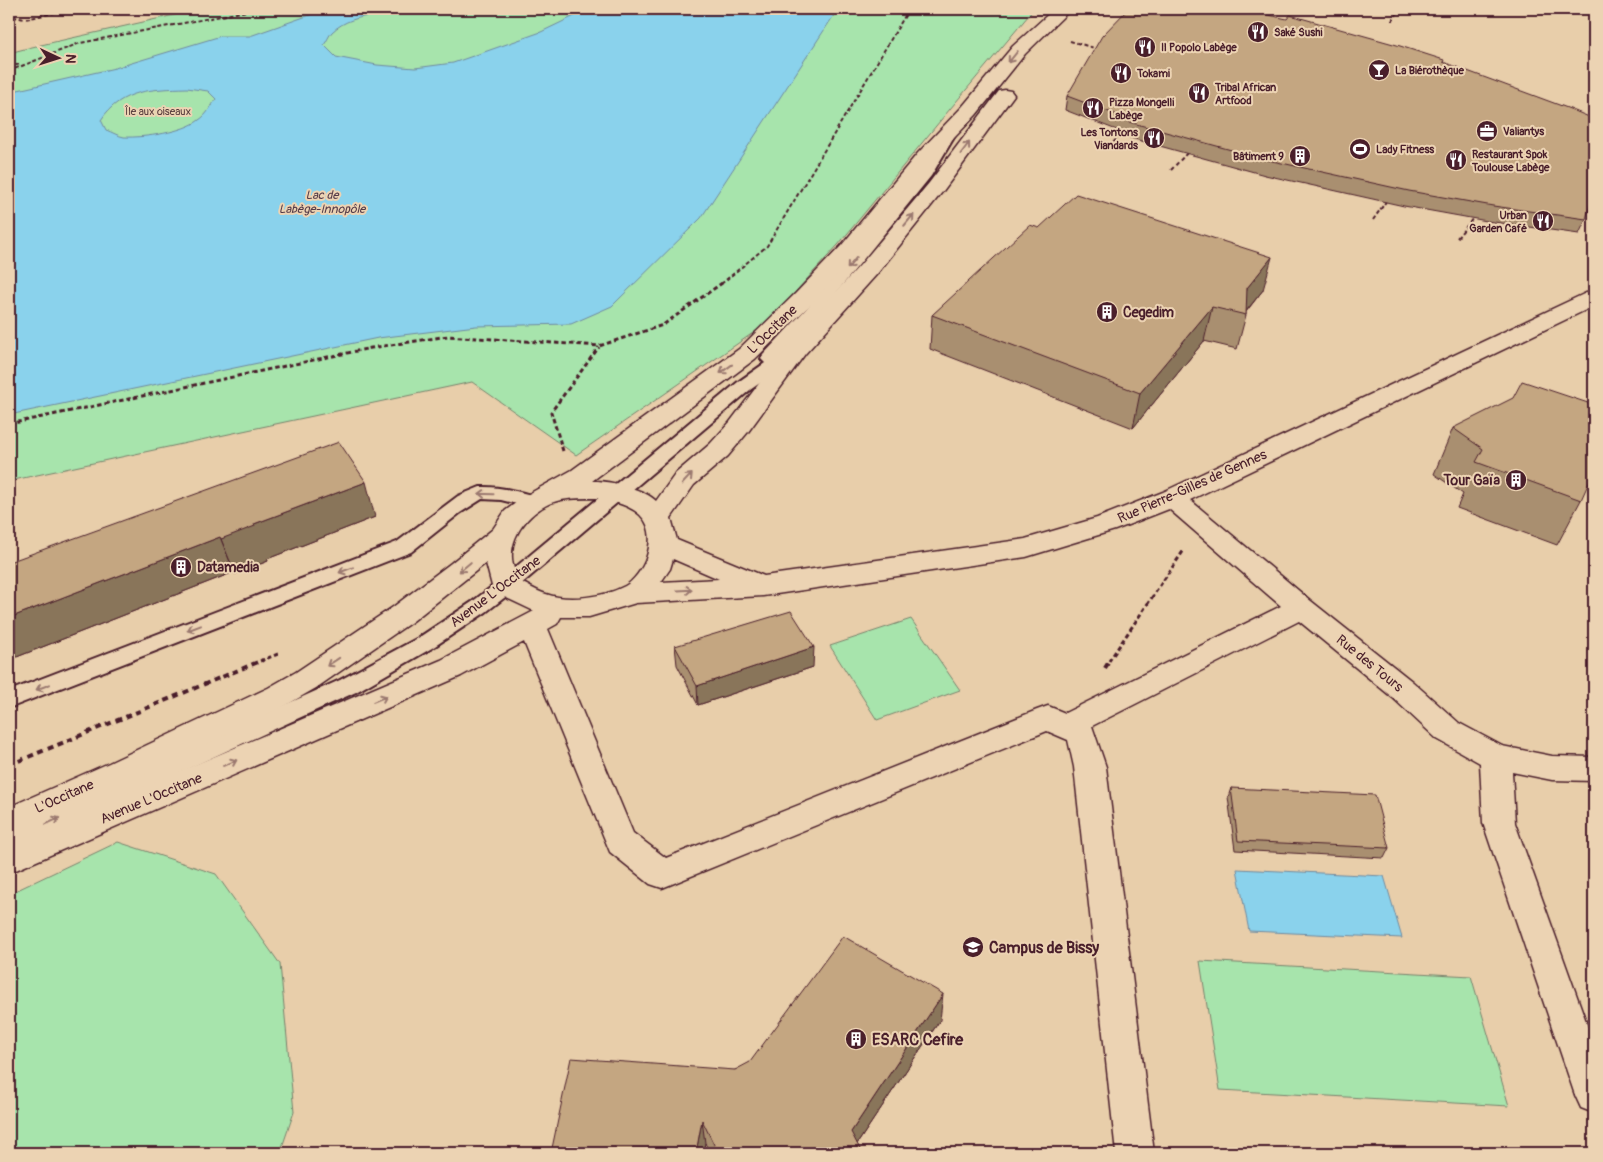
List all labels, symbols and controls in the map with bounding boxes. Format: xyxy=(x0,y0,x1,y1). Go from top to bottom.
restaurant icon: Saké Sushi xyxy=(1246,20,1270,44)
place label: Saké Sushi xyxy=(1274,26,1322,39)
north arrow xyxy=(32,32,82,82)
restaurant icon: Il Popolo Labège xyxy=(1133,35,1157,59)
place label: Il Popolo Labège xyxy=(1161,41,1237,54)
one-way arrow xyxy=(1008,51,1019,64)
text: N xyxy=(62,54,79,64)
bar icon: La Biérothèque xyxy=(1367,58,1391,82)
restaurant icon: Tokami xyxy=(1109,61,1133,85)
place label: La Biérothèque xyxy=(1395,64,1464,77)
place label: Tokami xyxy=(1136,67,1170,80)
restaurant icon: Tribal African Artfood xyxy=(1187,81,1211,105)
place label: Tribal African Artfood xyxy=(1214,81,1276,107)
restaurant icon: Pizza Mongelli Labège xyxy=(1081,96,1105,120)
place label: Pizza Mongelli Labège xyxy=(1109,96,1174,122)
park label: Île aux oiseaux xyxy=(125,105,191,118)
office icon: Valiantys xyxy=(1475,119,1499,143)
place label: Valiantys xyxy=(1503,125,1544,138)
place label: Les Tontons Viandards xyxy=(1080,126,1138,152)
restaurant icon: Les Tontons Viandards xyxy=(1142,126,1166,150)
sports icon: Lady Fitness xyxy=(1348,137,1372,161)
one-way arrow xyxy=(960,141,970,155)
place label: Lady Fitness xyxy=(1376,143,1434,156)
building icon: Bâtiment 9 xyxy=(1288,144,1312,168)
restaurant icon: Restaurant Spok Toulouse Labège xyxy=(1444,148,1468,172)
place label: Restaurant Spok Toulouse Labège xyxy=(1471,148,1550,174)
place label: Bâtiment 9 xyxy=(1233,150,1284,163)
water label: Lac de Labège-Innopôle xyxy=(279,188,366,217)
place label: Urban Garden Café xyxy=(1469,209,1527,235)
restaurant icon: Urban Garden Café xyxy=(1531,209,1555,233)
one-way arrow xyxy=(904,213,915,226)
one-way arrow xyxy=(846,257,858,270)
building icon: Cegedim xyxy=(1095,300,1119,324)
street label: L'Occitane xyxy=(744,301,801,357)
place label: Cegedim xyxy=(1123,304,1174,321)
one-way arrow xyxy=(719,364,733,374)
street label: Rue Pierre-Gilles de Gennes xyxy=(1115,446,1270,527)
building icon: Tour Gaïa xyxy=(1504,468,1528,492)
place label: Tour Gaïa xyxy=(1442,472,1500,489)
one-way arrow xyxy=(681,473,693,486)
one-way arrow xyxy=(479,489,495,499)
street label: Avenue L'Occitane xyxy=(447,552,544,631)
building icon: Datamedia xyxy=(169,555,193,579)
place label: Datamedia xyxy=(197,559,260,576)
one-way arrow xyxy=(458,561,471,573)
one-way arrow xyxy=(338,566,354,575)
one-way arrow xyxy=(677,586,693,595)
one-way arrow xyxy=(187,624,202,634)
street label: Rue des Tours xyxy=(1333,631,1407,696)
one-way arrow xyxy=(326,657,340,667)
one-way arrow xyxy=(35,683,51,692)
one-way arrow xyxy=(372,694,387,704)
one-way arrow xyxy=(222,758,237,768)
street label: Avenue L'Occitane xyxy=(98,769,205,828)
street label: L'Occitane xyxy=(32,776,96,817)
one-way arrow xyxy=(45,815,60,825)
school or university icon: Campus de Bissy xyxy=(961,935,985,959)
place label: Campus de Bissy xyxy=(989,938,1099,958)
building icon: ESARC Cefire xyxy=(844,1027,868,1051)
place label: ESARC Cefire xyxy=(872,1030,964,1050)

